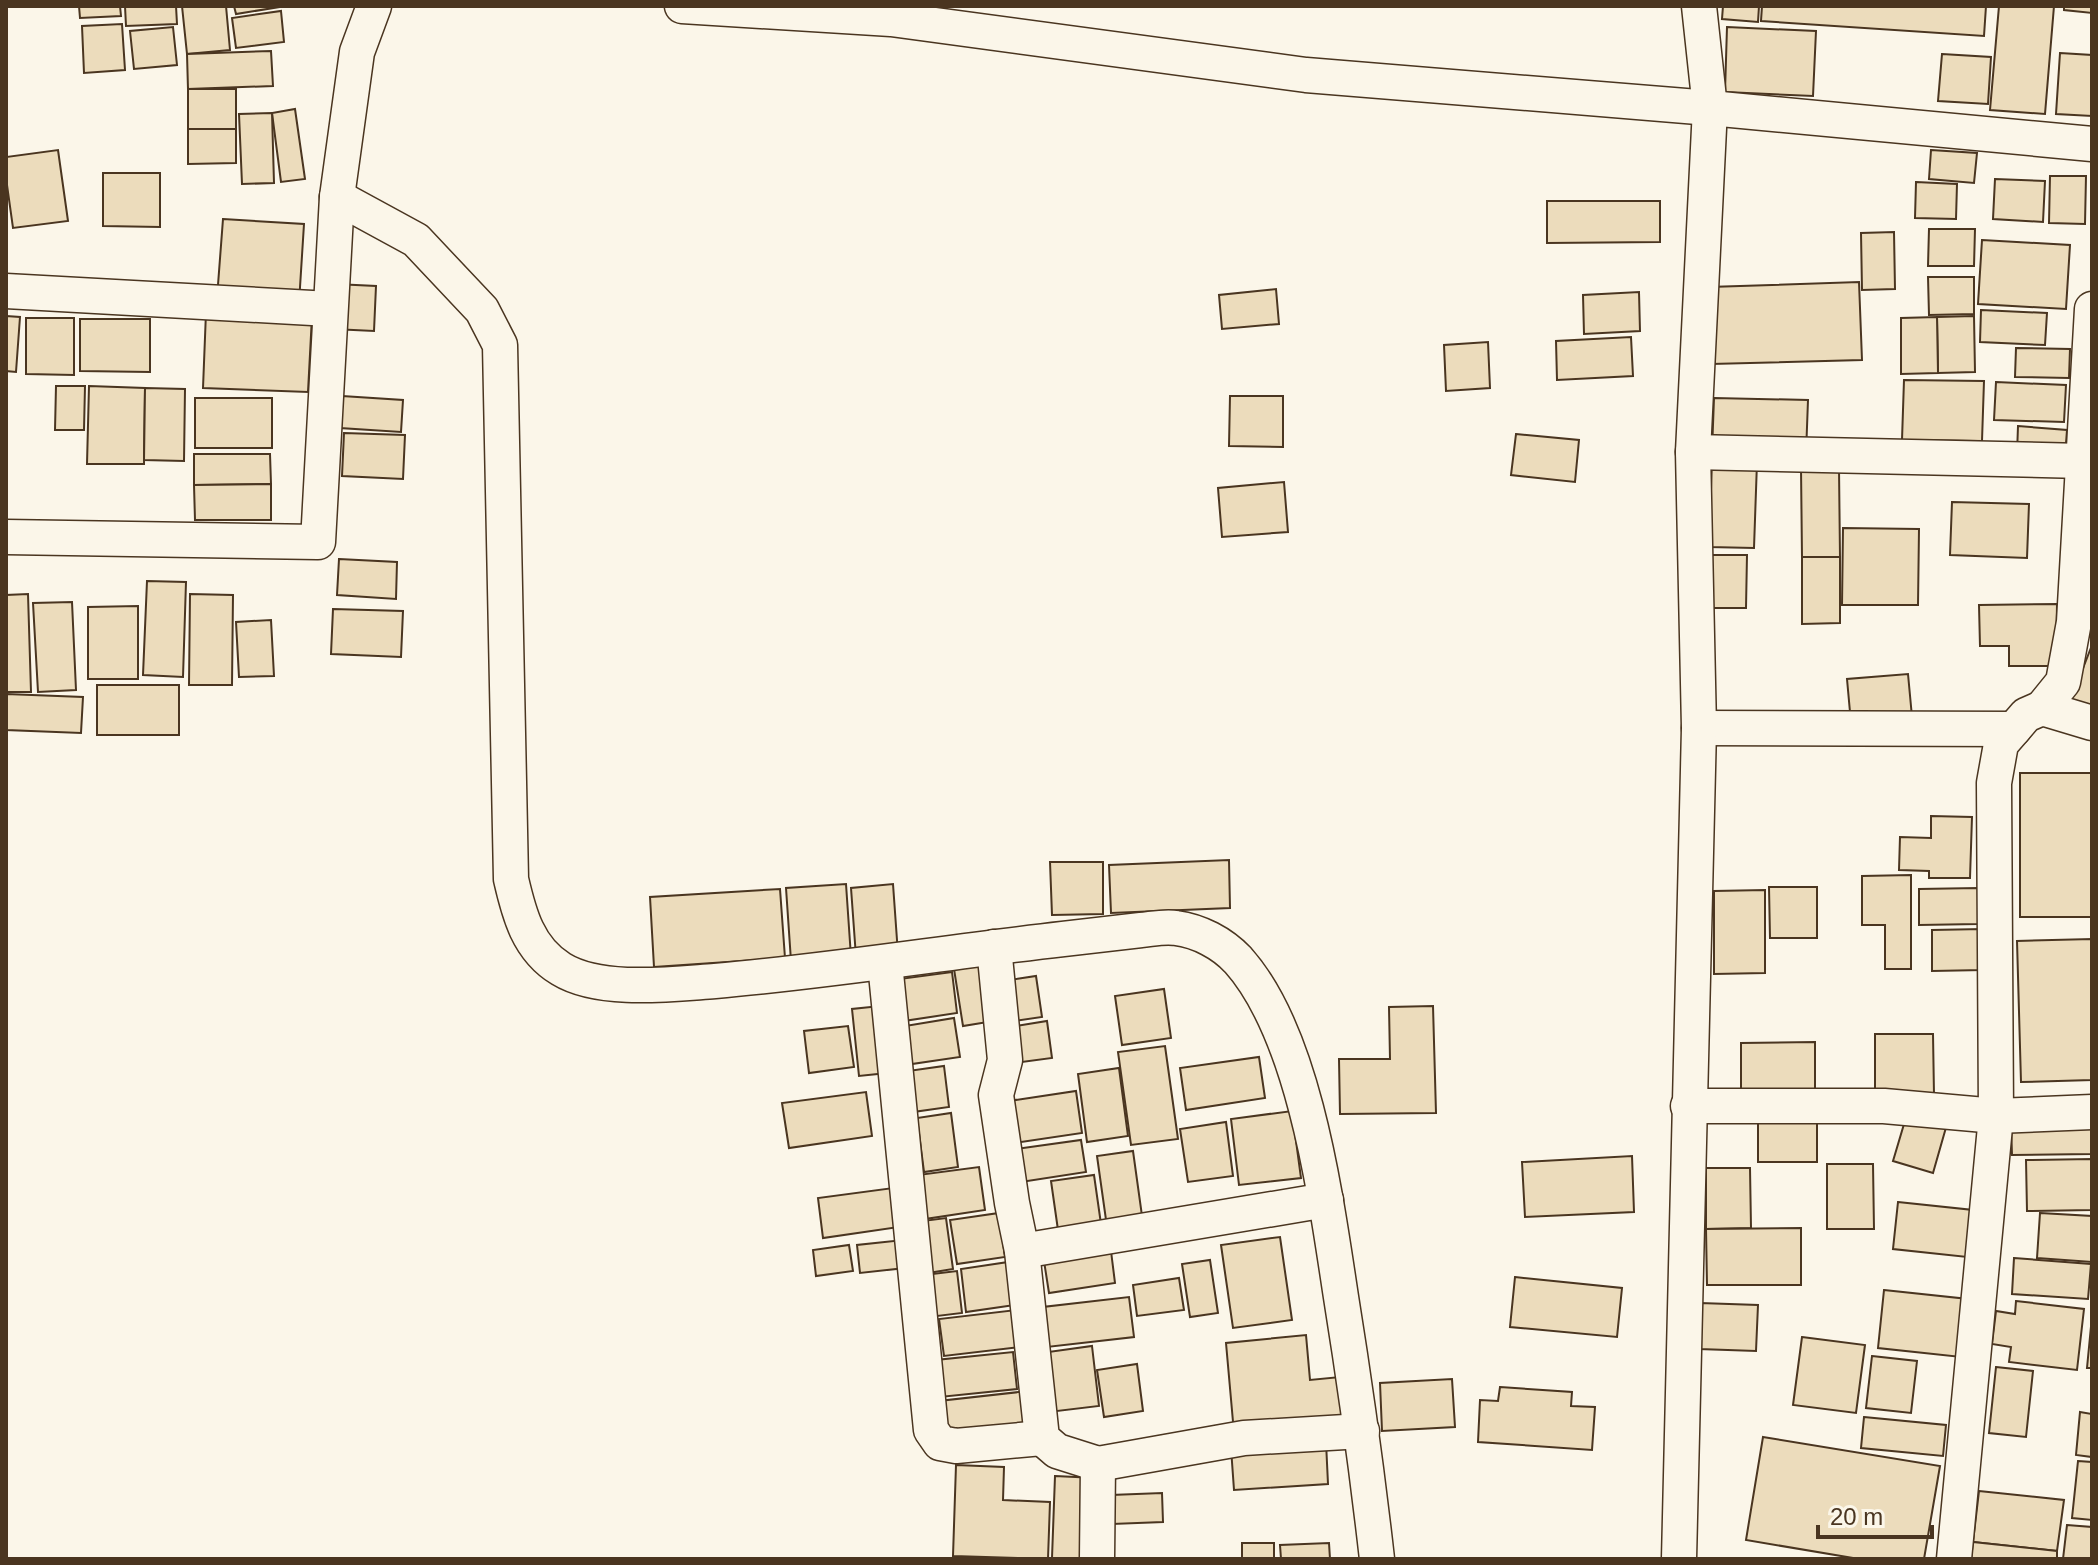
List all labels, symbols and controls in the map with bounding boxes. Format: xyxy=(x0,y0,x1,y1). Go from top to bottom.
scale bar xyxy=(1818,1489,1932,1539)
text: 20 m xyxy=(1830,1503,1883,1530)

